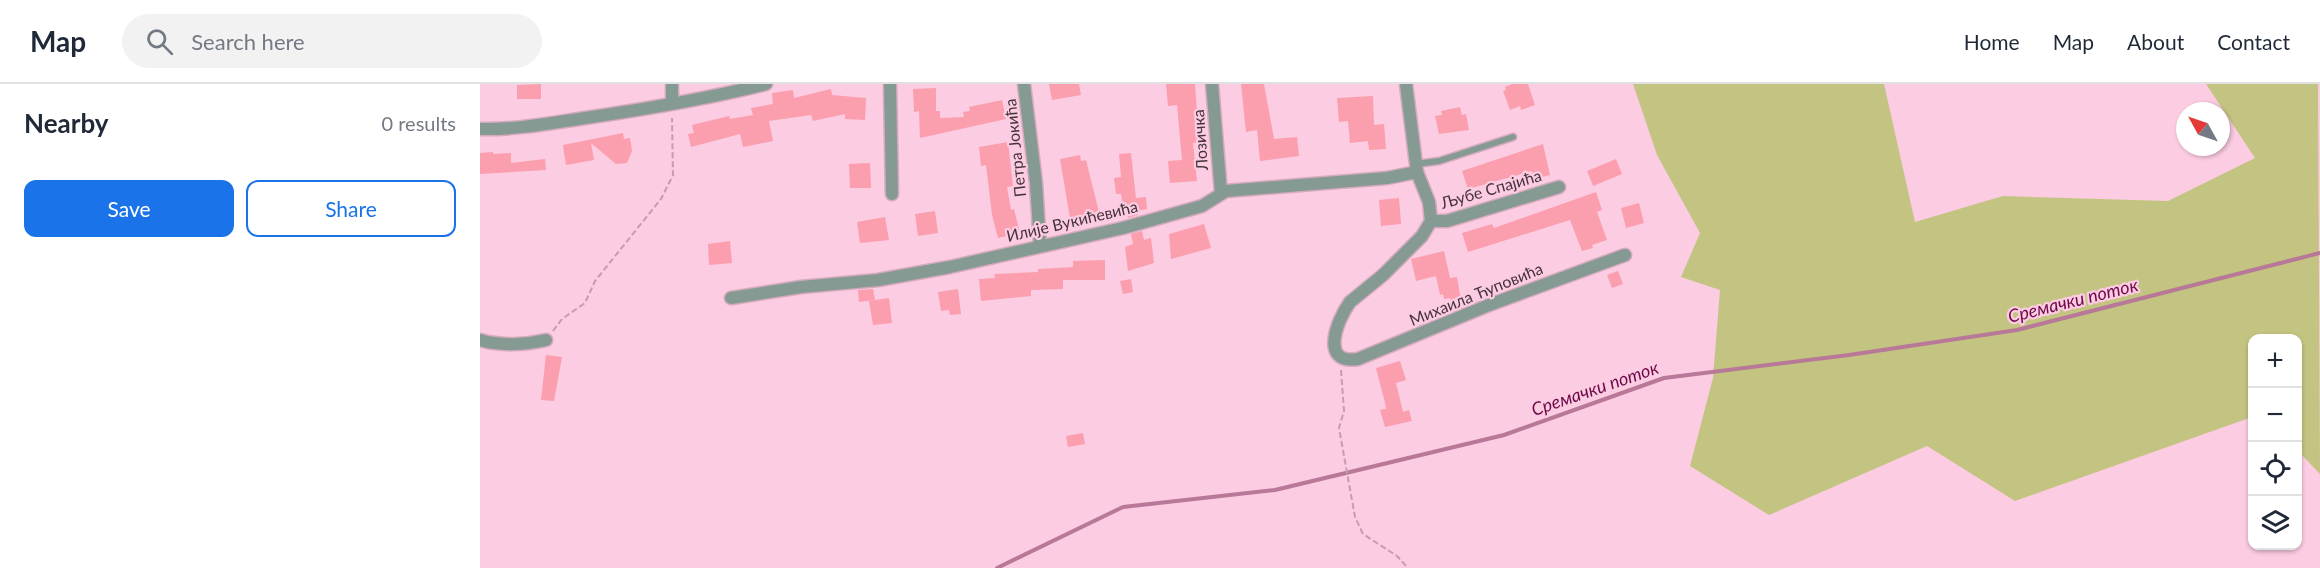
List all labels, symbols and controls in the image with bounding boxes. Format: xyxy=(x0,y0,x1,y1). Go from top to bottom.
search box xyxy=(122,14,542,68)
text: Map xyxy=(30,24,86,58)
icon: search xyxy=(143,25,176,58)
text: Search here xyxy=(191,28,305,55)
text: Home xyxy=(1964,29,2020,54)
text: Map xyxy=(2053,29,2094,54)
text: About xyxy=(2127,29,2184,54)
text: Contact xyxy=(2217,29,2290,54)
street label: Петра Јокића xyxy=(1000,98,1029,198)
north arrow xyxy=(2176,102,2230,156)
text: Nearby xyxy=(24,107,109,139)
street label: Лозичка xyxy=(1188,109,1211,172)
text: 0 results xyxy=(381,111,456,135)
street label: Љубе Спајића xyxy=(1437,165,1543,212)
button: Save xyxy=(24,180,234,237)
button: Share xyxy=(246,180,456,237)
street label: Илије Вукићевића xyxy=(1004,196,1139,245)
street label: Михаила Ћуповића xyxy=(1406,258,1545,329)
water label: Сремачки поток xyxy=(2006,273,2140,327)
map controls xyxy=(2248,334,2302,550)
button: + xyxy=(2248,334,2302,388)
water label: Сремачки поток xyxy=(1528,356,1662,420)
button: − xyxy=(2248,388,2302,442)
button: locate xyxy=(2248,442,2302,496)
button: layers xyxy=(2248,496,2302,550)

